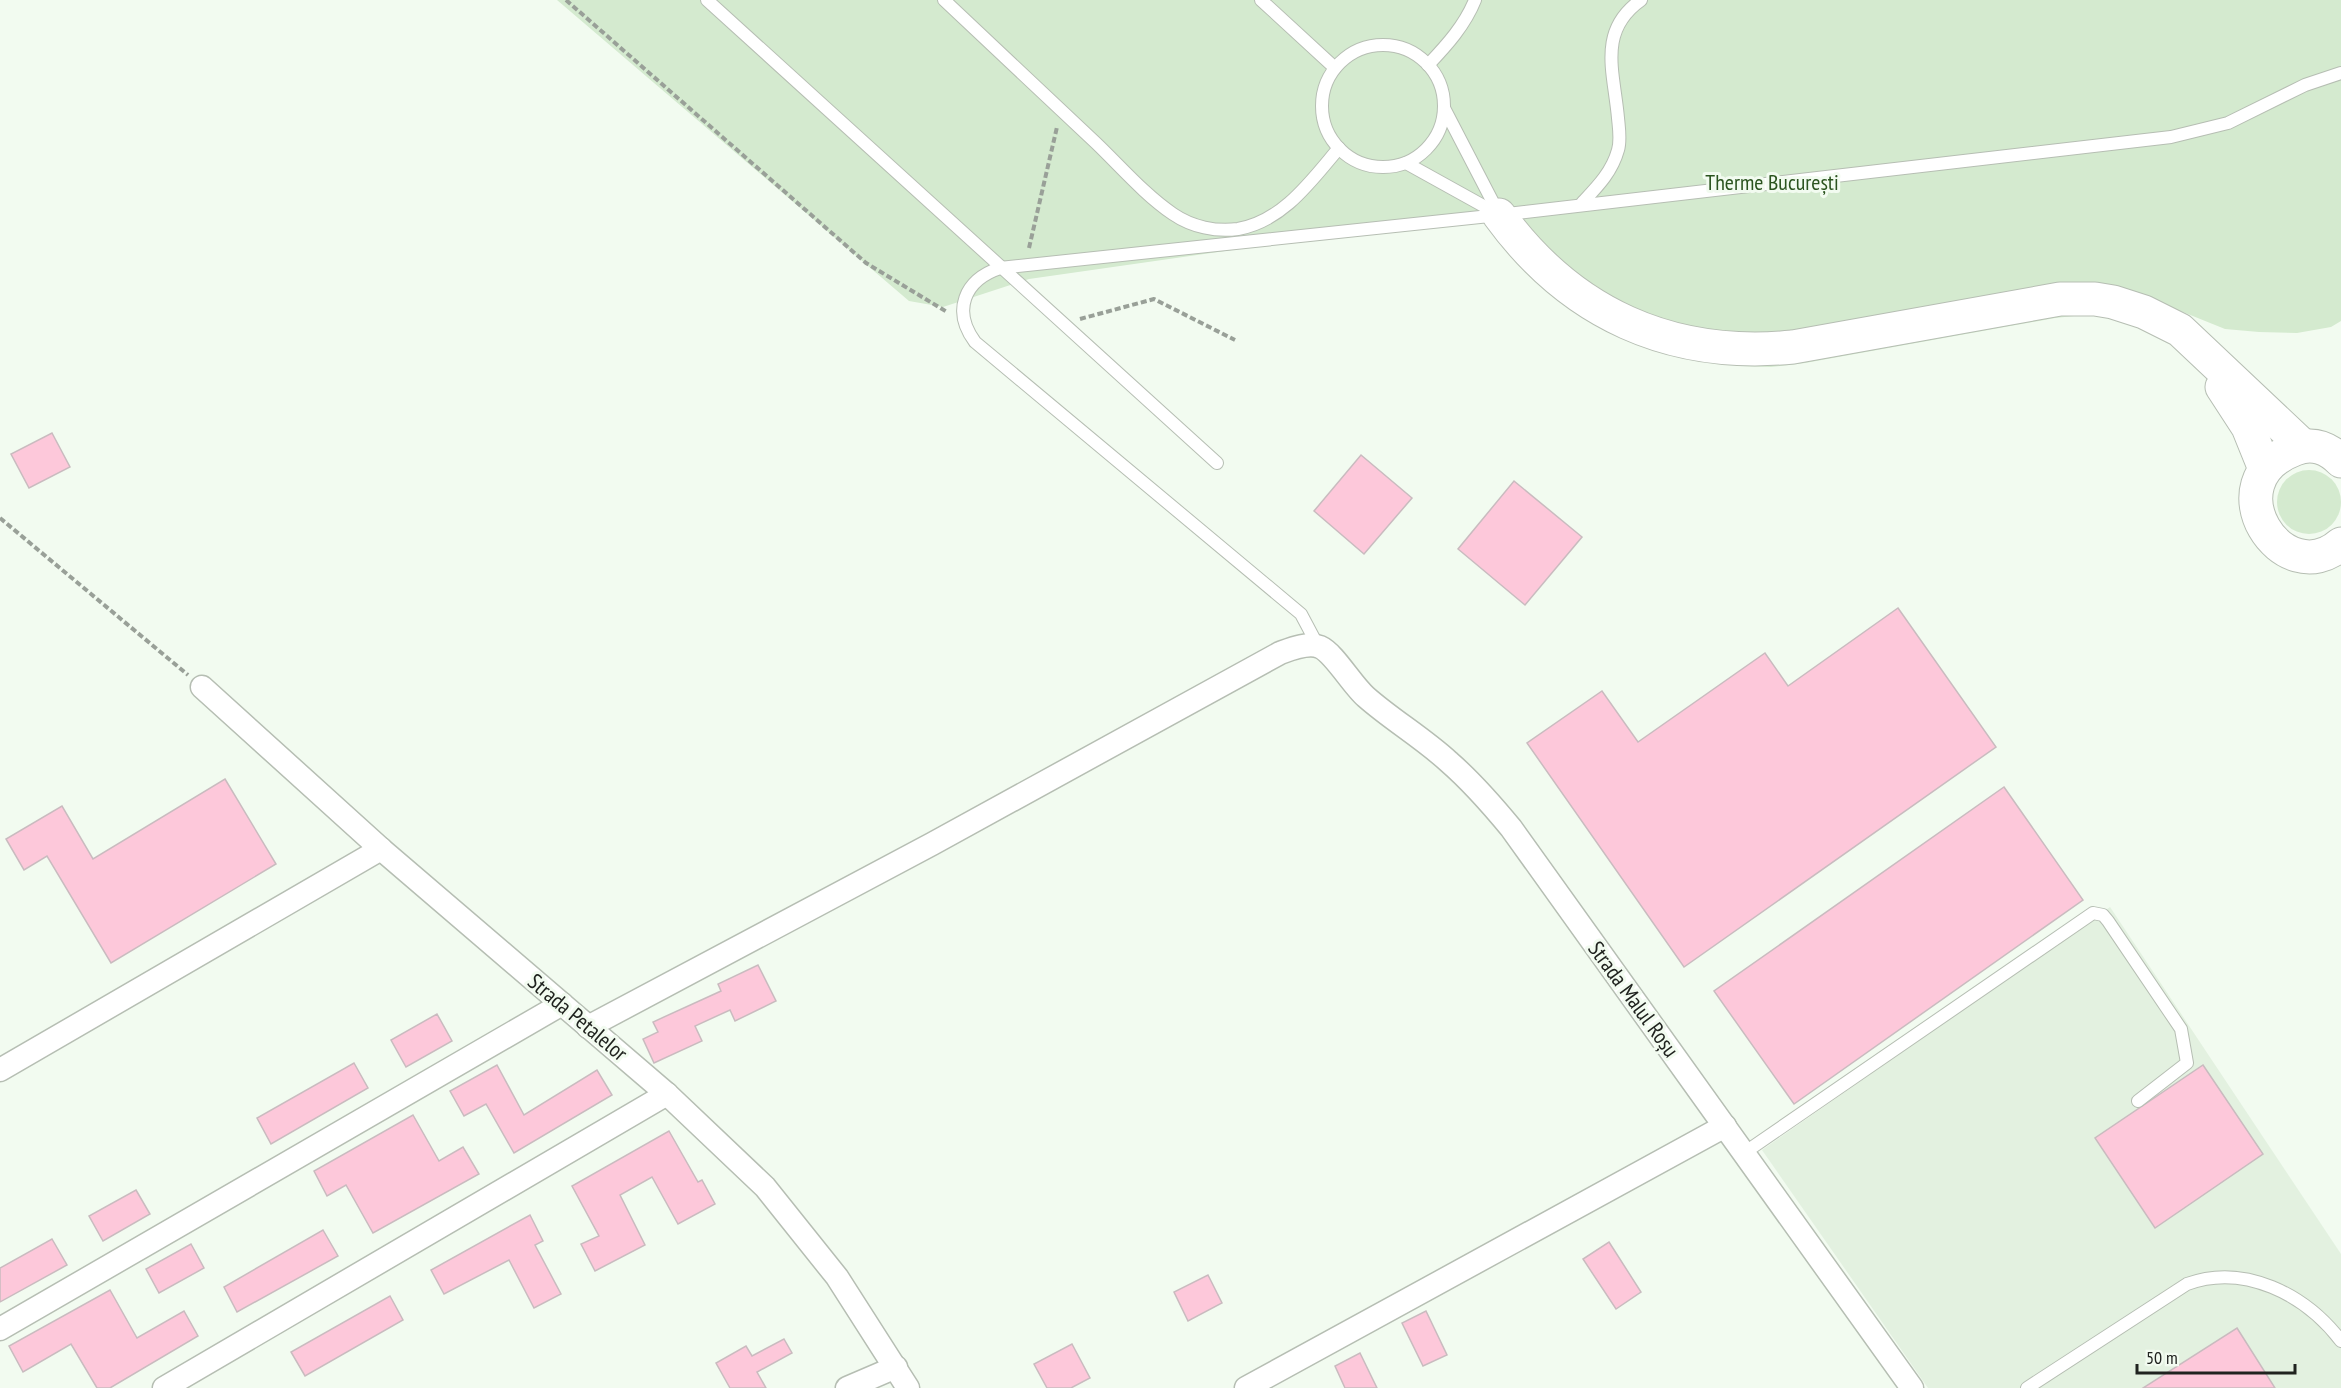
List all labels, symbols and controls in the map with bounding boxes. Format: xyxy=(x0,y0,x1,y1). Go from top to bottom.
park label: Therme București xyxy=(1705,168,1839,196)
street label: Strada Malul Roșu xyxy=(1582,935,1686,1063)
street label: Strada Petalelor xyxy=(523,967,633,1067)
scale bar xyxy=(2137,1337,2294,1375)
text: 50 m xyxy=(2146,1346,2178,1369)

